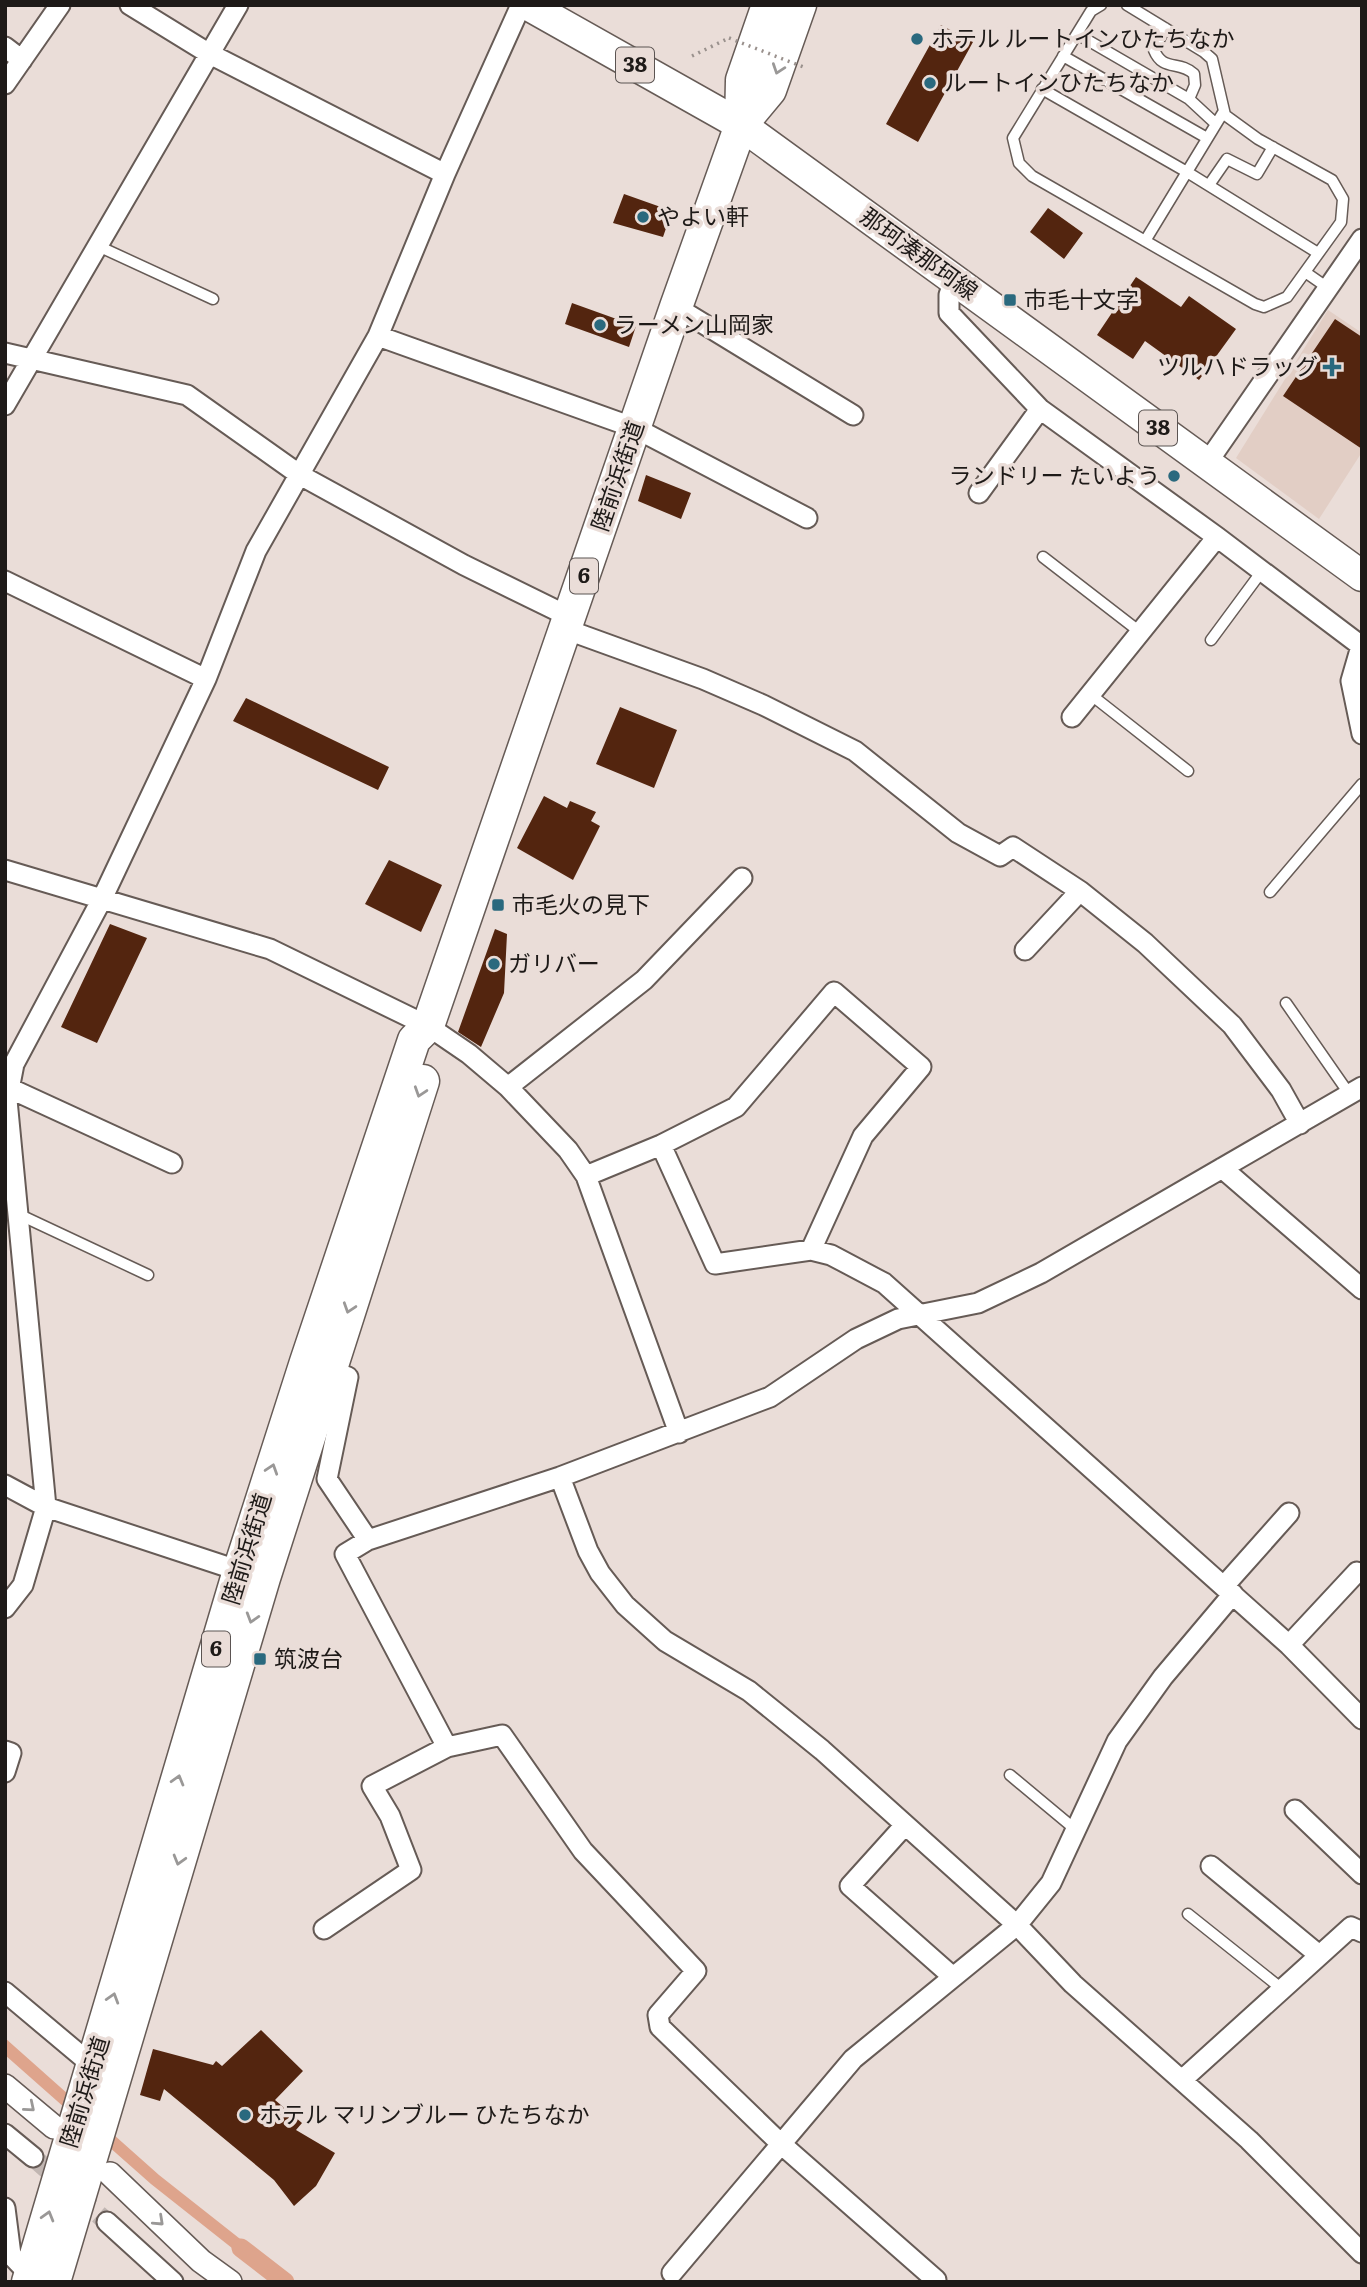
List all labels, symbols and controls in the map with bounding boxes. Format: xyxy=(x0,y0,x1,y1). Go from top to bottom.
place label: ホテル ルートインひたちなか xyxy=(931,20,1235,54)
marker: ホテル ルートインひたちなか xyxy=(909,31,925,47)
road number: 38 xyxy=(616,48,654,82)
one-way arrow xyxy=(772,63,786,75)
place label: ルートインひたちなか xyxy=(944,64,1174,98)
marker: ルートインひたちなか xyxy=(922,75,938,91)
place label: やよい軒 xyxy=(657,198,749,232)
street label: 那珂湊那珂線 xyxy=(854,198,986,307)
marker: やよい軒 xyxy=(635,209,651,225)
place label: 市毛十文字 xyxy=(1024,281,1139,315)
marker: 市毛十文字 xyxy=(1002,292,1018,308)
place label: ラーメン山岡家 xyxy=(614,306,774,340)
marker: ラーメン山岡家 xyxy=(592,317,608,333)
place label: ツルハドラッグ xyxy=(1157,348,1318,382)
marker: ツルハドラッグ xyxy=(1324,359,1340,375)
road number: 38 xyxy=(1139,410,1177,446)
street label: 陸前浜街道 xyxy=(581,415,651,535)
place label: ランドリー たいよう xyxy=(949,457,1160,491)
marker: ランドリー たいよう xyxy=(1166,468,1182,484)
road number: 6 xyxy=(570,558,598,594)
place label: 市毛火の見下 xyxy=(512,886,650,920)
marker: 市毛火の見下 xyxy=(490,897,506,913)
place label: ガリバー xyxy=(508,945,600,979)
marker: ガリバー xyxy=(486,956,502,972)
one-way arrow xyxy=(413,1085,428,1097)
one-way arrow xyxy=(343,1301,357,1313)
one-way arrow xyxy=(263,1463,278,1475)
street label: 陸前浜街道 xyxy=(212,1488,278,1608)
one-way arrow xyxy=(245,1612,260,1624)
road number: 6 xyxy=(202,1632,230,1666)
place label: 筑波台 xyxy=(274,1640,343,1674)
marker: 筑波台 xyxy=(252,1651,268,1667)
one-way arrow xyxy=(170,1775,184,1787)
one-way arrow xyxy=(173,1854,188,1866)
one-way arrow xyxy=(104,1993,119,2005)
street label: 陸前浜街道 xyxy=(50,2031,116,2151)
place label: ホテル マリンブルー ひたちなか xyxy=(259,2096,590,2130)
one-way arrow xyxy=(21,2099,34,2111)
marker: ホテル マリンブルー ひたちなか xyxy=(237,2107,253,2123)
one-way arrow xyxy=(39,2211,54,2223)
one-way arrow xyxy=(150,2213,163,2226)

